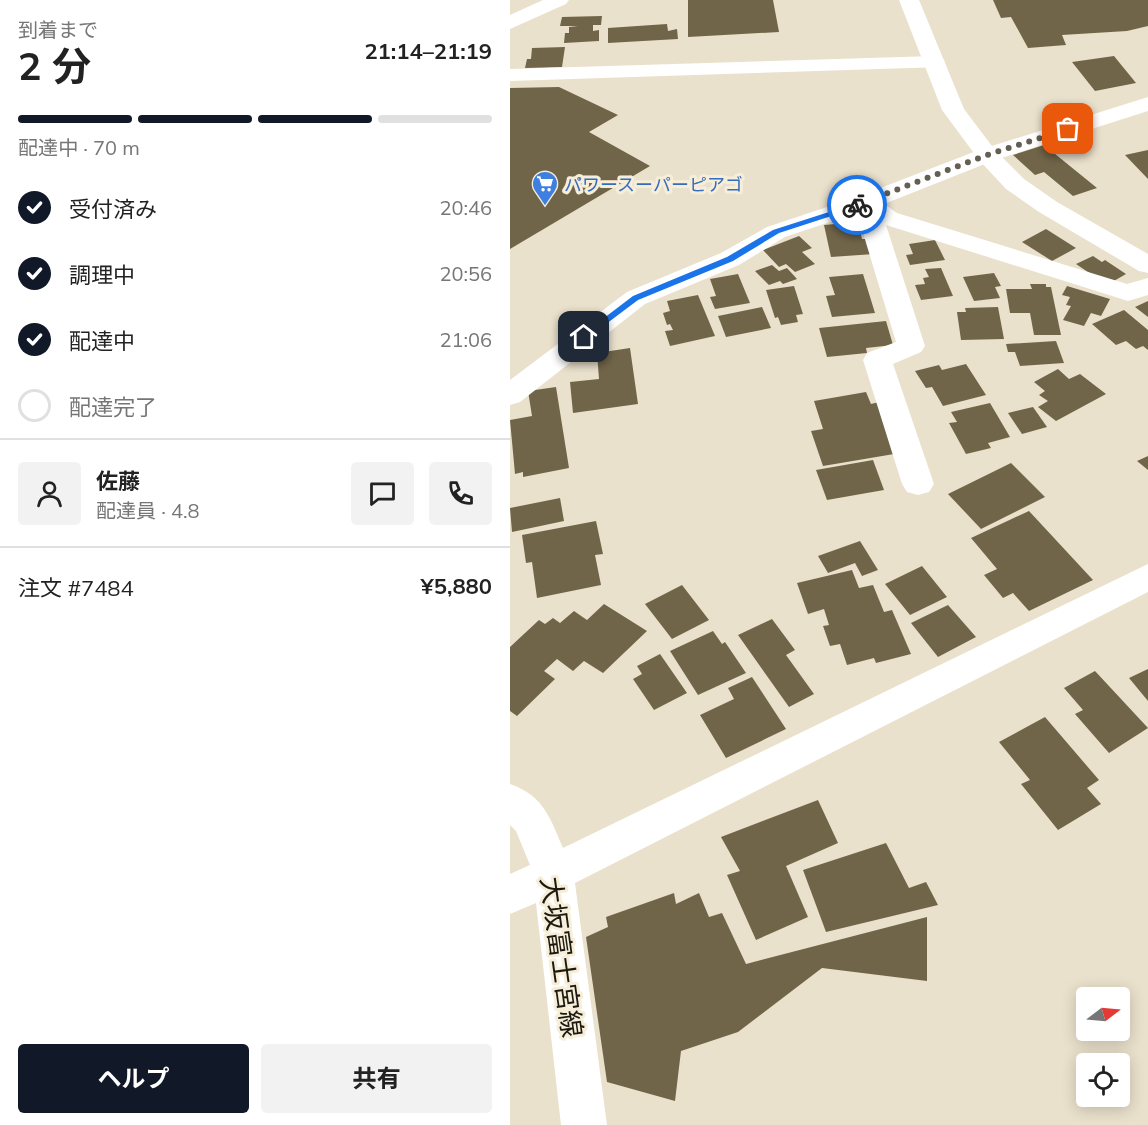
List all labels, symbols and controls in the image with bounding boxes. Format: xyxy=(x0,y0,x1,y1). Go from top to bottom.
text: 到着まで xyxy=(18,17,98,42)
text: 21:14–21:19 xyxy=(364,37,492,65)
text: 2 分 xyxy=(18,41,91,90)
pin xyxy=(1042,103,1093,154)
icon: bag xyxy=(1051,112,1084,145)
text: 配達中 · 70 m xyxy=(18,135,140,160)
supermarket icon: パワースーパーピアゴ xyxy=(530,169,560,207)
place label: パワースーパーピアゴ xyxy=(564,173,743,196)
courier xyxy=(827,175,887,235)
icon: bike xyxy=(841,189,874,222)
icon: check xyxy=(18,191,51,224)
text: 受付済み xyxy=(69,195,157,223)
text: 20:46 xyxy=(439,195,492,220)
icon: check xyxy=(18,257,51,290)
text: 調理中 xyxy=(69,261,135,289)
text: 20:56 xyxy=(439,261,492,286)
pin xyxy=(558,311,609,362)
icon: home xyxy=(567,320,600,353)
icon: check xyxy=(18,323,51,356)
text: 配達中 xyxy=(69,327,135,355)
text: 21:06 xyxy=(439,327,492,352)
text: 配達完了 xyxy=(69,393,157,421)
button: person xyxy=(18,462,81,525)
button: chat xyxy=(351,462,414,525)
button: phone xyxy=(429,462,492,525)
text: 佐藤 xyxy=(96,467,140,495)
text: 配達員 · 4.8 xyxy=(96,498,200,523)
text: ¥5,880 xyxy=(421,572,492,600)
text: 注文 #7484 xyxy=(18,574,134,602)
street label: 大坂富士宮線 xyxy=(534,874,590,1040)
north arrow xyxy=(1076,987,1130,1041)
map controls xyxy=(1076,987,1130,1107)
button: ヘルプ xyxy=(18,1044,249,1113)
button: 共有 xyxy=(261,1044,492,1113)
button: locate xyxy=(1076,1053,1130,1107)

